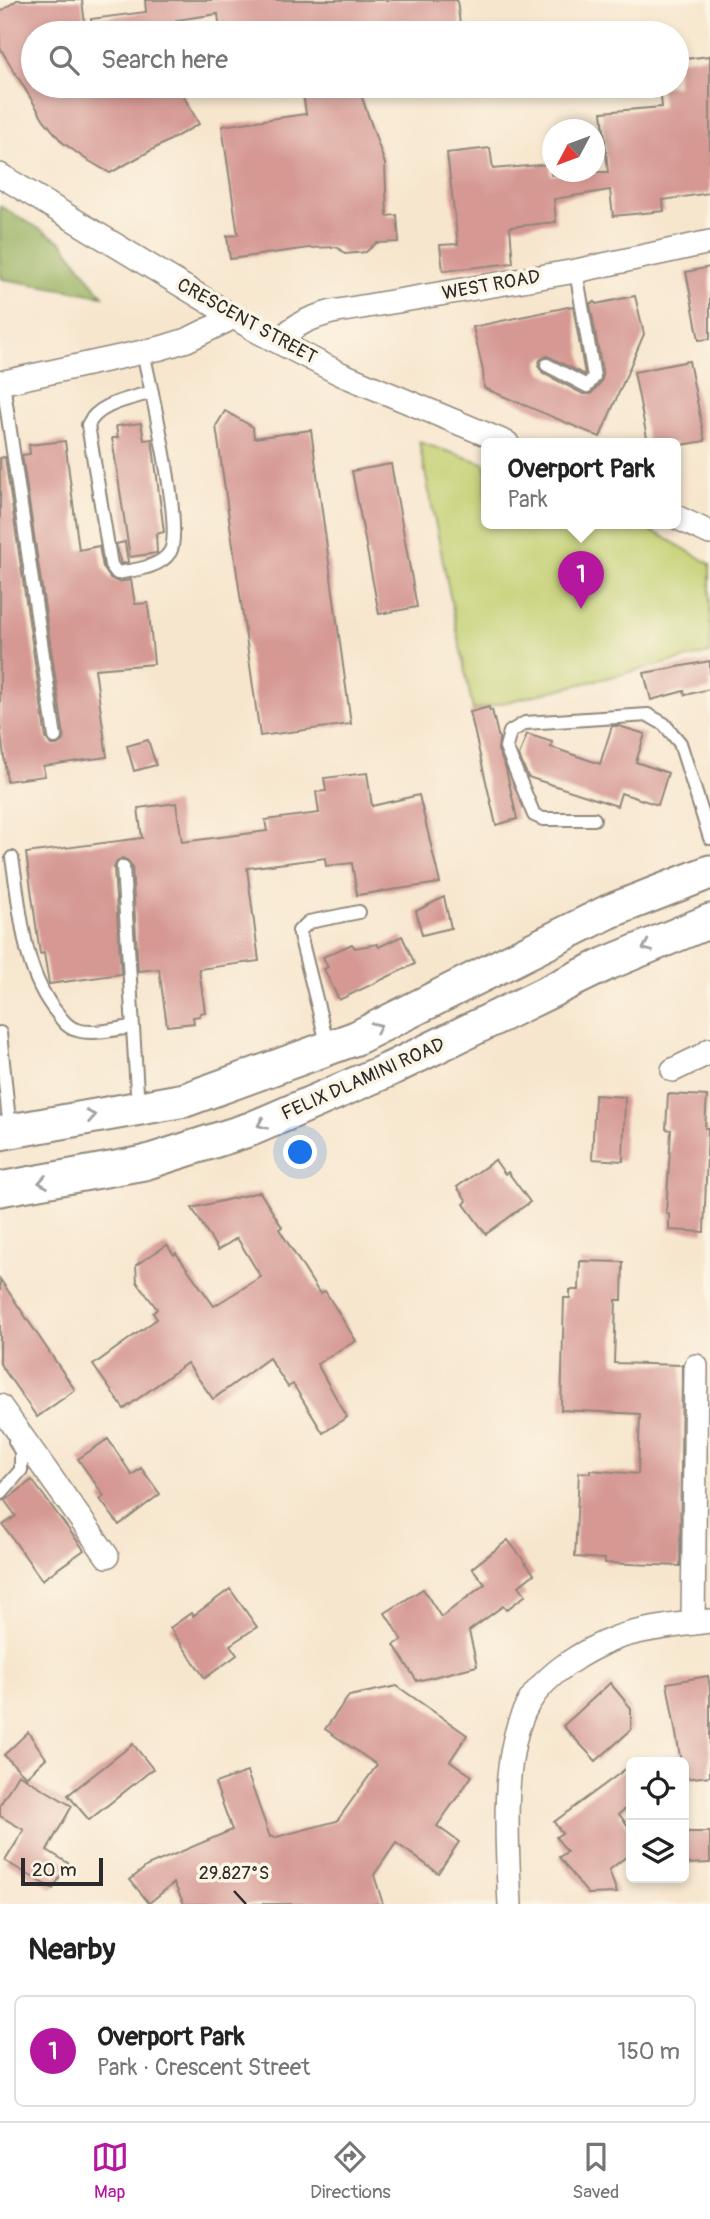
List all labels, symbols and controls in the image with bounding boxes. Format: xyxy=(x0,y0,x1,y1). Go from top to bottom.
search box xyxy=(21,21,689,98)
icon: search xyxy=(45,41,83,79)
text: Search here xyxy=(101,44,228,76)
north arrow xyxy=(542,119,605,182)
street label: WEST ROAD xyxy=(440,265,542,305)
street label: CRESCENT STREET xyxy=(173,273,321,369)
popup xyxy=(481,438,681,529)
text: Overport Park xyxy=(507,453,655,485)
text: Park xyxy=(507,485,548,514)
pin: 1 xyxy=(558,551,604,609)
one-way arrow xyxy=(642,939,654,953)
one-way arrow xyxy=(370,1021,382,1035)
street label: FELIX DLAMINI ROAD xyxy=(278,1032,448,1126)
one-way arrow xyxy=(85,1110,97,1125)
one-way arrow xyxy=(257,1116,270,1130)
your location xyxy=(283,1135,317,1169)
one-way arrow xyxy=(37,1174,49,1189)
map controls xyxy=(626,1757,689,1883)
button: locate xyxy=(626,1757,689,1820)
button: layers xyxy=(626,1820,689,1883)
scale bar xyxy=(21,1855,103,1887)
text: 20 m xyxy=(32,1858,77,1882)
text: 29.827°S xyxy=(199,1862,269,1885)
text: Nearby xyxy=(28,1931,115,1968)
text: Overport Park xyxy=(97,2021,244,2053)
text: 1 xyxy=(49,2037,58,2066)
text: 150 m xyxy=(617,2037,680,2066)
text: Park · Crescent Street xyxy=(97,2053,310,2082)
tab: Map xyxy=(91,2138,129,2204)
tab: Directions xyxy=(310,2138,391,2204)
tab: Saved xyxy=(572,2138,619,2204)

